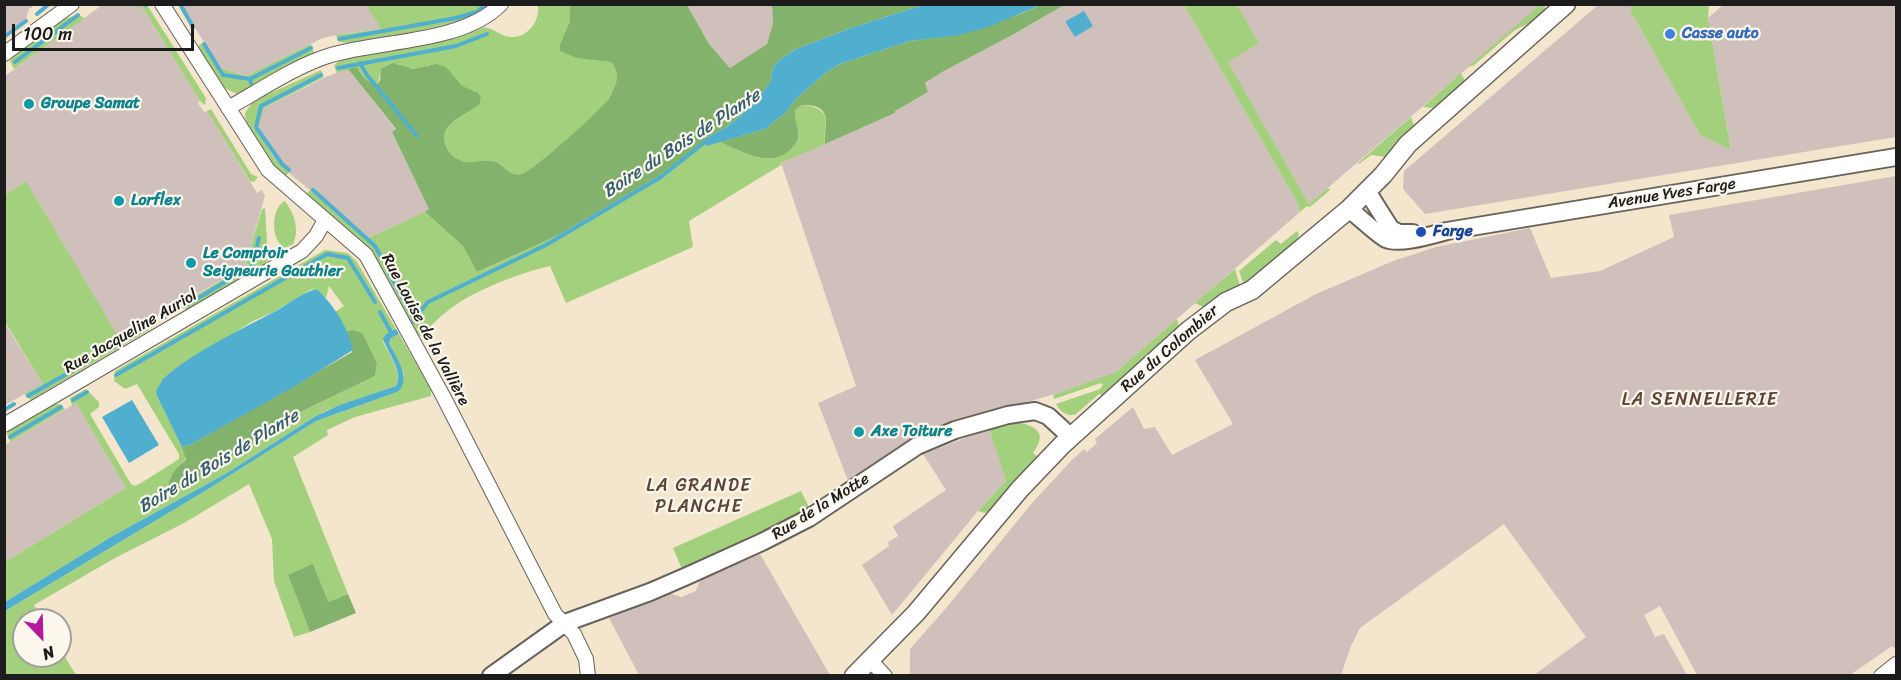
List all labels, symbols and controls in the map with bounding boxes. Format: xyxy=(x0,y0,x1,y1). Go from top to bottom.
scale bar xyxy=(15,12,196,50)
text: 100 m xyxy=(23,18,72,50)
place label: Casse auto xyxy=(1682,24,1759,44)
marker: Casse auto xyxy=(1663,27,1677,41)
water label: Boire du Bois de Plante xyxy=(599,85,765,203)
place label: Groupe Samat xyxy=(41,94,140,114)
marker: Groupe Samat xyxy=(22,97,36,111)
street label: Avenue Yves Farge xyxy=(1607,174,1737,214)
place label: Lorflex xyxy=(131,191,181,211)
marker: Lorflex xyxy=(112,194,126,208)
place label: Farge xyxy=(1433,222,1473,242)
marker: Farge xyxy=(1414,225,1428,239)
place label: Le Comptoir Seigneurie Gauthier xyxy=(203,244,343,282)
street label: Rue Louise de la Vallière xyxy=(377,251,473,409)
marker: Le Comptoir Seigneurie Gauthier xyxy=(184,256,198,270)
street label: Rue Jacqueline Auriol xyxy=(61,286,201,378)
street label: Rue du Colombier xyxy=(1117,302,1223,396)
district label: LA SENNELLERIE xyxy=(1622,389,1778,411)
water label: Boire du Bois de Plante xyxy=(135,406,303,518)
place label: Axe Toiture xyxy=(871,422,952,442)
marker: Axe Toiture xyxy=(852,425,866,439)
street label: Rue de la Motte xyxy=(769,469,873,545)
district label: LA GRANDE PLANCHE xyxy=(646,475,752,518)
north arrow xyxy=(12,608,72,668)
text: N xyxy=(38,638,59,669)

